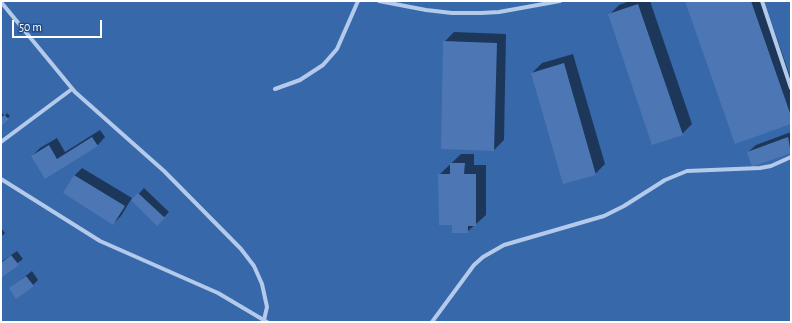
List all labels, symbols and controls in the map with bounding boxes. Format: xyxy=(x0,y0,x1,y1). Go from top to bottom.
scale bar xyxy=(14,12,104,38)
text: 50 m xyxy=(19,21,42,33)

